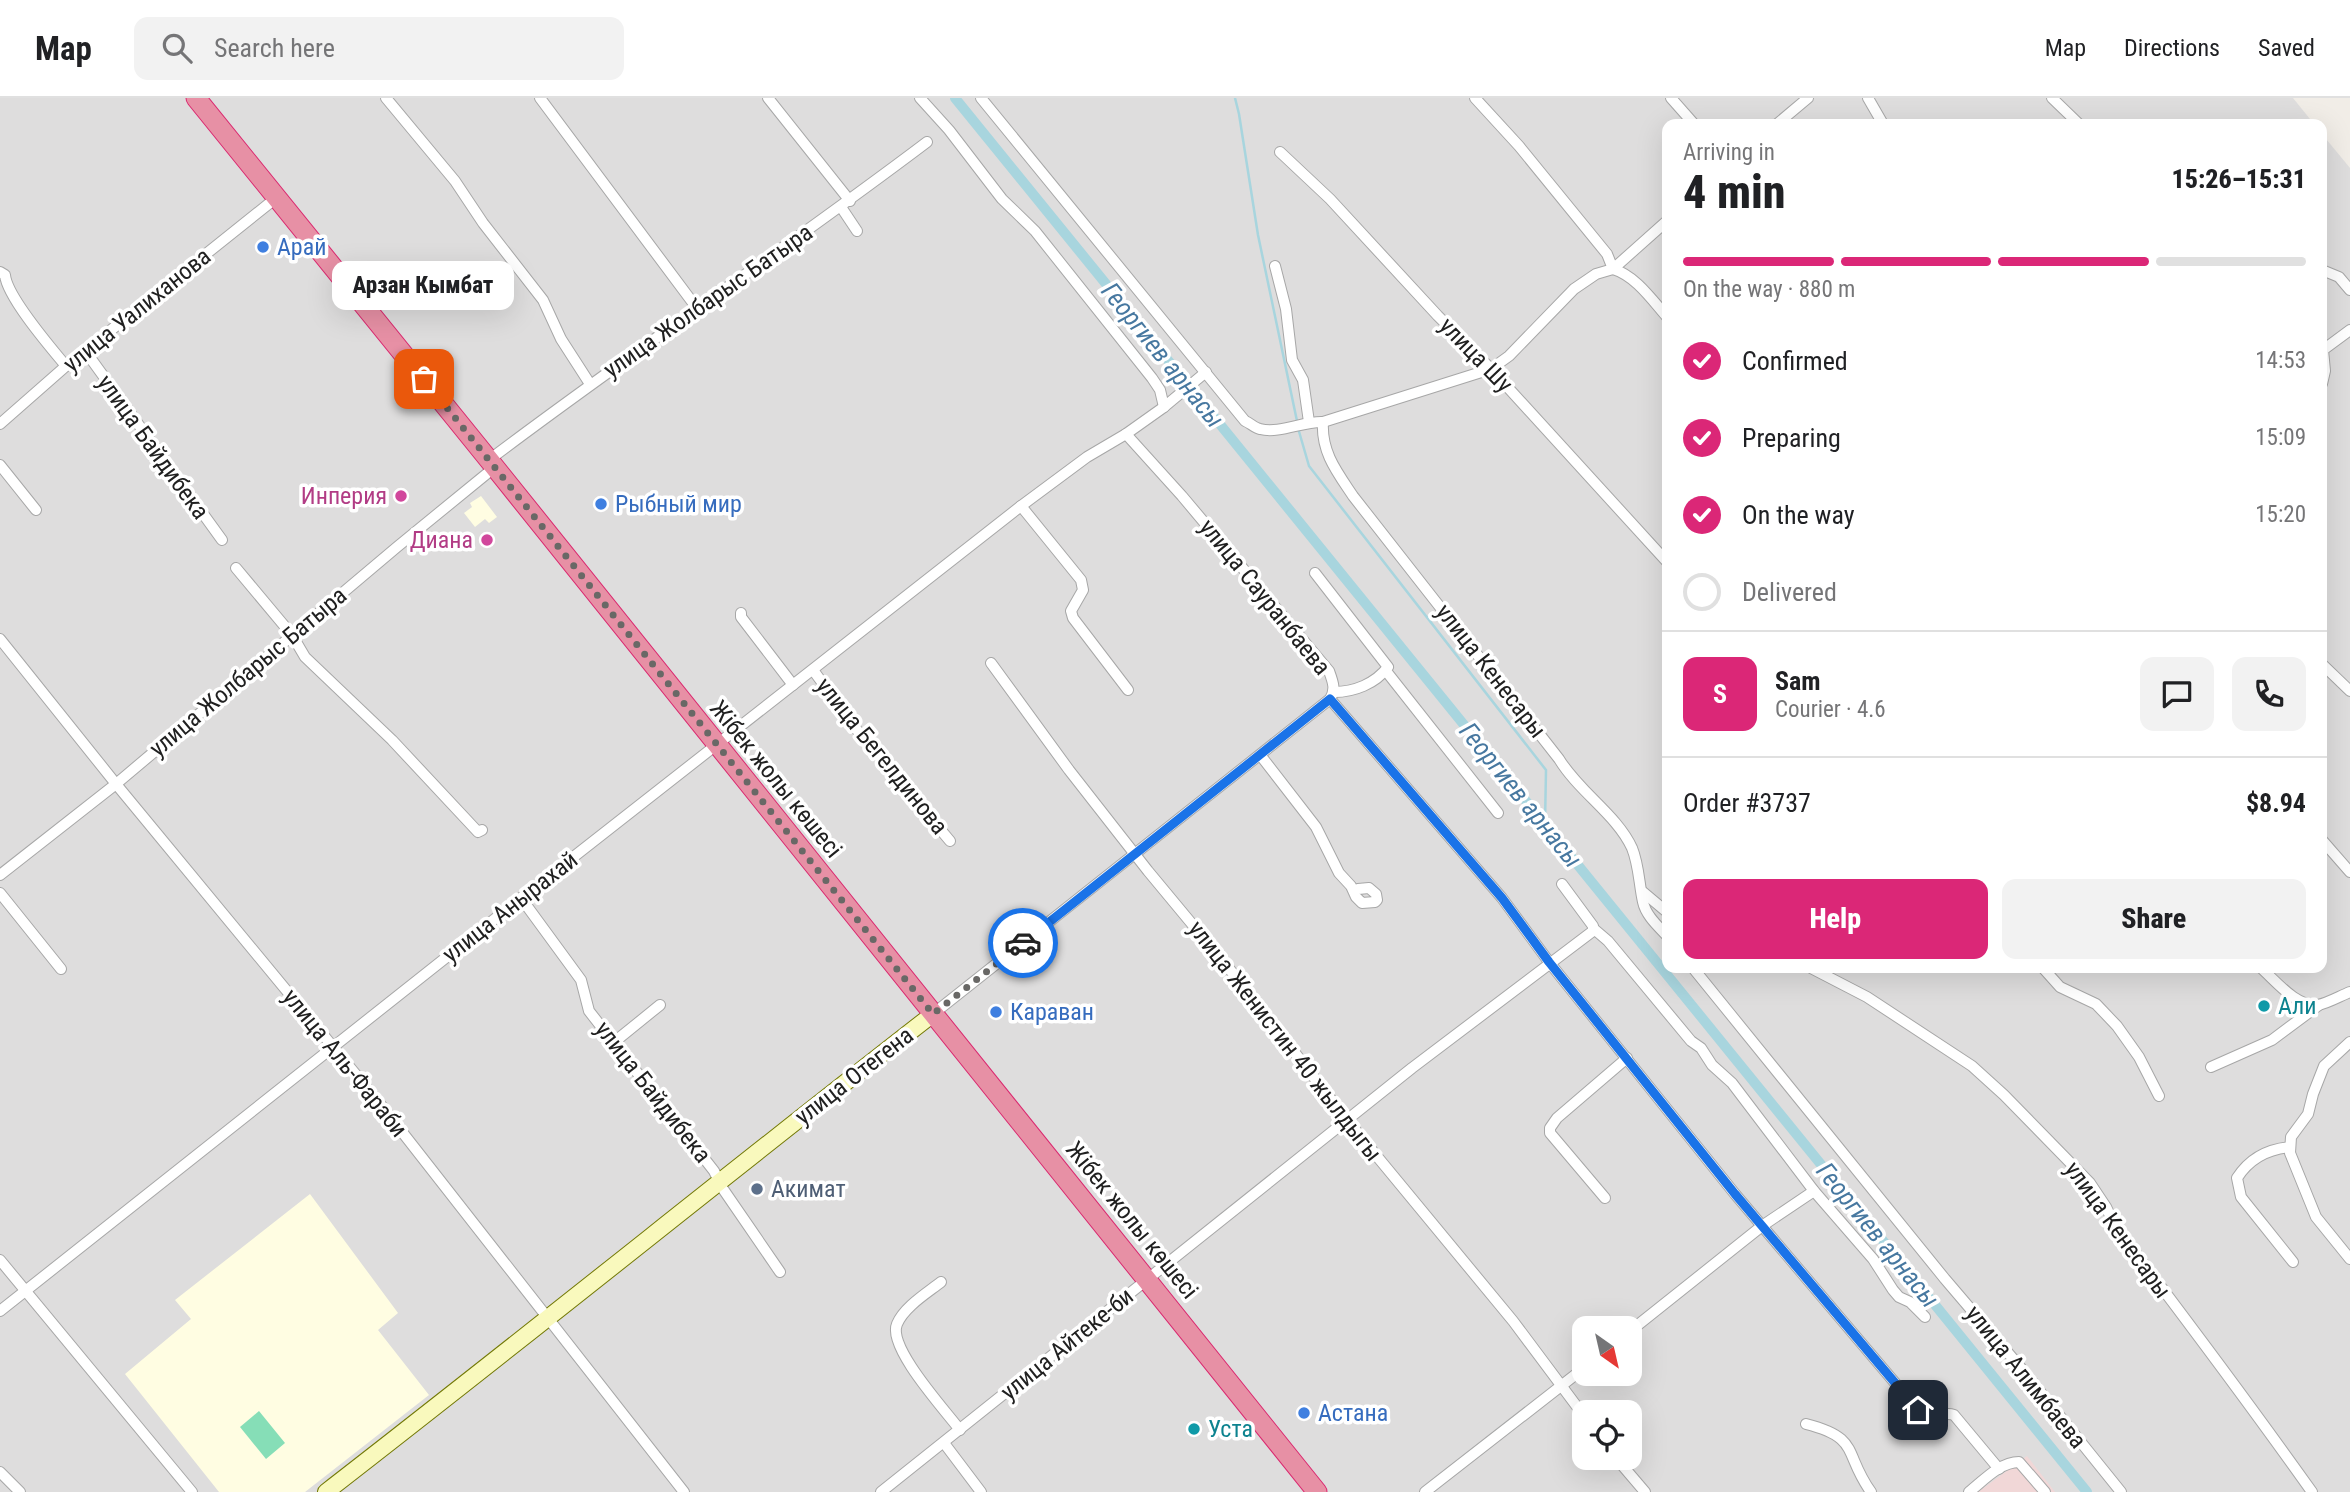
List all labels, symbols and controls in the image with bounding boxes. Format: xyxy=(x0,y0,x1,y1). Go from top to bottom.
search box xyxy=(134,17,624,80)
text: Map xyxy=(35,29,92,68)
icon: search xyxy=(158,29,196,67)
text: Search here xyxy=(214,33,335,63)
text: Map xyxy=(2045,34,2086,62)
text: Directions xyxy=(2124,34,2220,62)
text: Saved xyxy=(2258,34,2315,62)
text: Arriving in xyxy=(1683,139,1775,166)
text: 15:26–15:31 xyxy=(2172,164,2306,194)
text: 4 min xyxy=(1683,165,1786,219)
street label: улица Жолбарыс Батыра xyxy=(598,218,818,384)
place label: Арай xyxy=(277,233,326,261)
marker: Арай xyxy=(255,239,271,255)
street label: улица Уалиханова xyxy=(58,242,216,378)
callout: Арзан Кымбат xyxy=(333,260,515,309)
text: Арзан Кымбат xyxy=(353,272,493,299)
water label: Георгиев арнасы xyxy=(1095,276,1231,434)
text: On the way · 880 m xyxy=(1683,276,1855,303)
street label: улица Шу xyxy=(1434,312,1518,398)
icon: check xyxy=(1683,342,1721,380)
text: Confirmed xyxy=(1742,346,1848,376)
text: 14:53 xyxy=(2255,347,2306,374)
pin xyxy=(394,349,454,409)
icon: bag xyxy=(405,360,443,398)
street label: улица Байдибека xyxy=(91,369,215,525)
icon: check xyxy=(1683,419,1721,457)
text: Preparing xyxy=(1742,423,1841,453)
text: 15:09 xyxy=(2255,424,2306,451)
place label: Инперия xyxy=(301,482,387,510)
marker: Инперия xyxy=(393,488,409,504)
place label: Рыбный мир xyxy=(615,490,742,518)
marker: Рыбный мир xyxy=(593,496,609,512)
icon: check xyxy=(1683,496,1721,534)
text: On the way xyxy=(1742,500,1855,530)
text: 15:20 xyxy=(2255,501,2306,528)
street label: улица Сауранбаева xyxy=(1194,514,1336,680)
place label: Диана xyxy=(410,526,473,554)
marker: Диана xyxy=(479,532,495,548)
text: Delivered xyxy=(1742,577,1837,607)
street label: улица Жолбарыс Батыра xyxy=(144,581,352,763)
street label: улица Кенесары xyxy=(1430,598,1552,744)
button: chat xyxy=(2140,657,2214,731)
button: phone xyxy=(2232,657,2306,731)
text: Sam xyxy=(1775,666,1821,696)
street label: улица Бегелдинова xyxy=(810,672,954,840)
text: S xyxy=(1713,679,1727,709)
street label: Жібек жолы көшесі xyxy=(704,695,848,863)
text: Courier · 4.6 xyxy=(1775,696,1886,723)
water label: Георгиев арнасы xyxy=(1453,716,1589,874)
text: Order #3737 xyxy=(1683,788,1811,818)
text: $8.94 xyxy=(2246,788,2306,818)
street label: улица Анырахай xyxy=(437,846,583,968)
button: Help xyxy=(1683,879,1988,959)
button: Share xyxy=(2002,879,2306,959)
courier xyxy=(988,908,1058,978)
street label: улица Женистин 40 жылдыгы xyxy=(1182,915,1388,1167)
icon: car xyxy=(1004,924,1042,962)
street label: улица Аль-Фараби xyxy=(277,983,413,1143)
place label: Али xyxy=(2278,992,2317,1020)
place label: Караван xyxy=(1010,998,1094,1026)
marker: Али xyxy=(2256,998,2272,1014)
marker: Караван xyxy=(988,1004,1004,1020)
street label: улица Байдибека xyxy=(589,1016,717,1168)
street label: улица Отегена xyxy=(789,1021,919,1131)
street label: Жібек жолы көшесі xyxy=(1060,1136,1204,1304)
water label: Георгиев арнасы xyxy=(1810,1156,1946,1314)
street label: улица Кенесары xyxy=(2059,1156,2177,1304)
place label: Акимат xyxy=(771,1175,846,1203)
marker: Акимат xyxy=(749,1181,765,1197)
street label: улица Айтеке-би xyxy=(995,1282,1139,1406)
street label: улица Алимбаева xyxy=(1960,1300,2092,1454)
north arrow xyxy=(1572,1316,1642,1386)
map controls xyxy=(1572,1316,1642,1470)
pin xyxy=(1888,1380,1948,1440)
icon: home xyxy=(1899,1391,1937,1429)
place label: Астана xyxy=(1318,1399,1388,1427)
button: locate xyxy=(1572,1400,1642,1470)
marker: Астана xyxy=(1296,1405,1312,1421)
place label: Уста xyxy=(1208,1415,1253,1443)
marker: Уста xyxy=(1186,1421,1202,1437)

